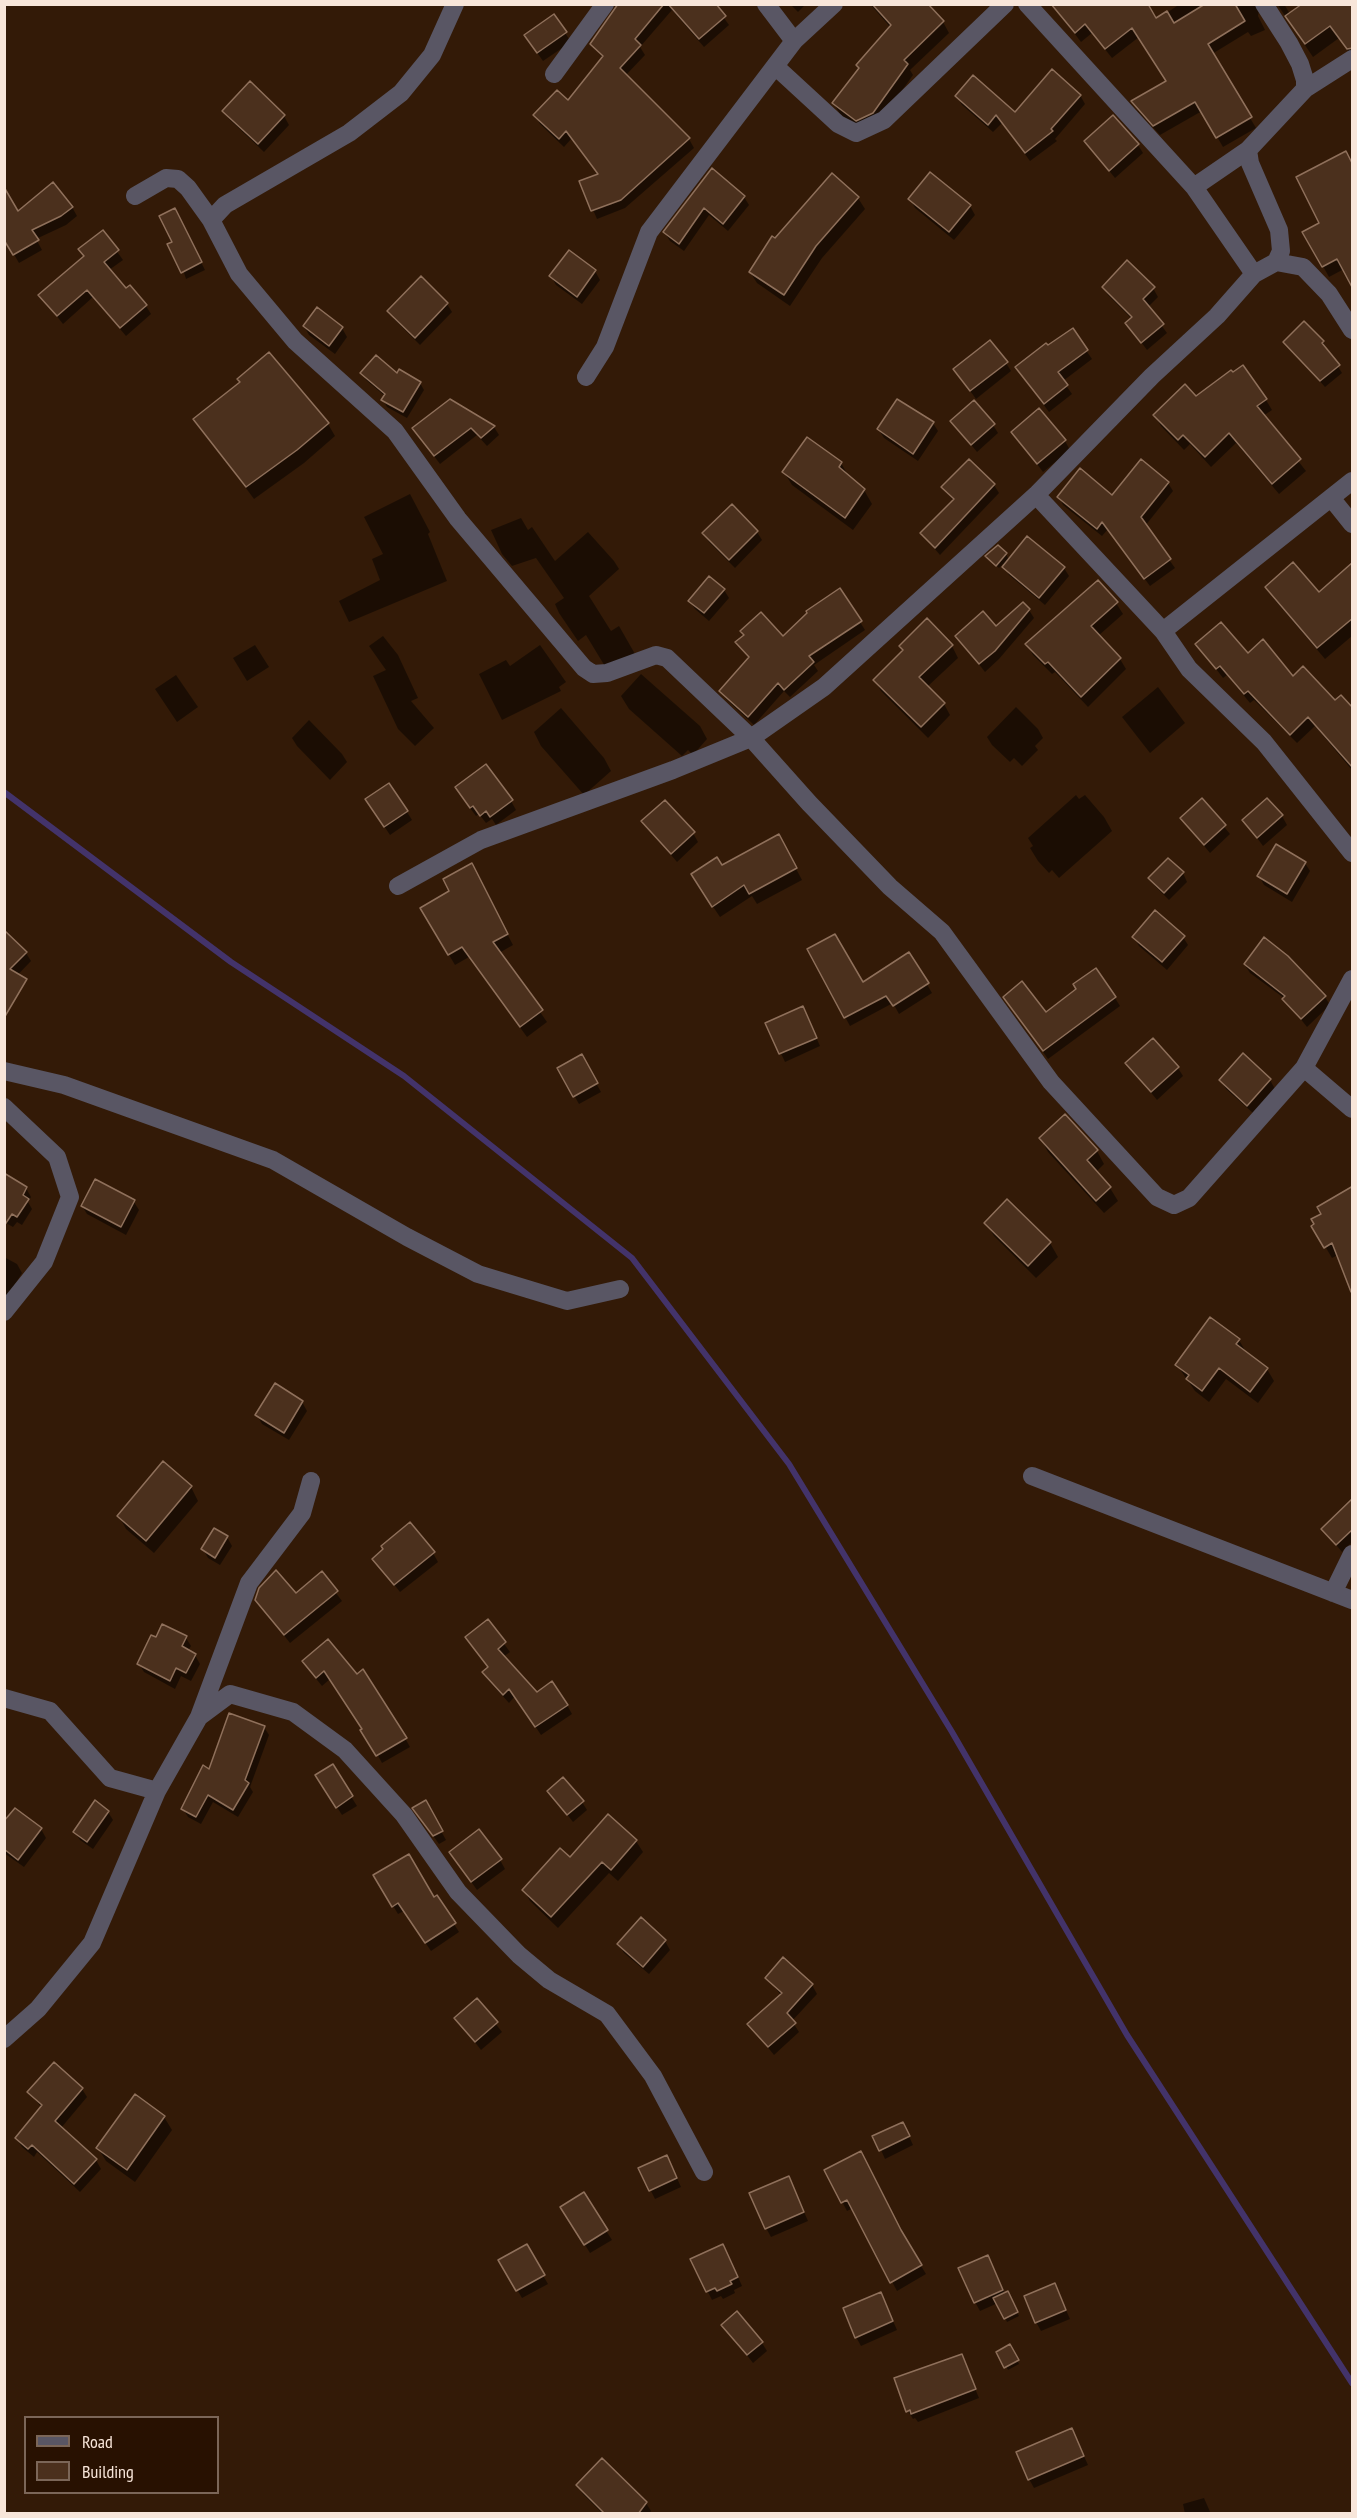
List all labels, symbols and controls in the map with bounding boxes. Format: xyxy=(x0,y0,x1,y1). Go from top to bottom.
legend xyxy=(24,2416,219,2494)
text: Road xyxy=(82,2430,113,2453)
text: Building xyxy=(82,2460,134,2483)

